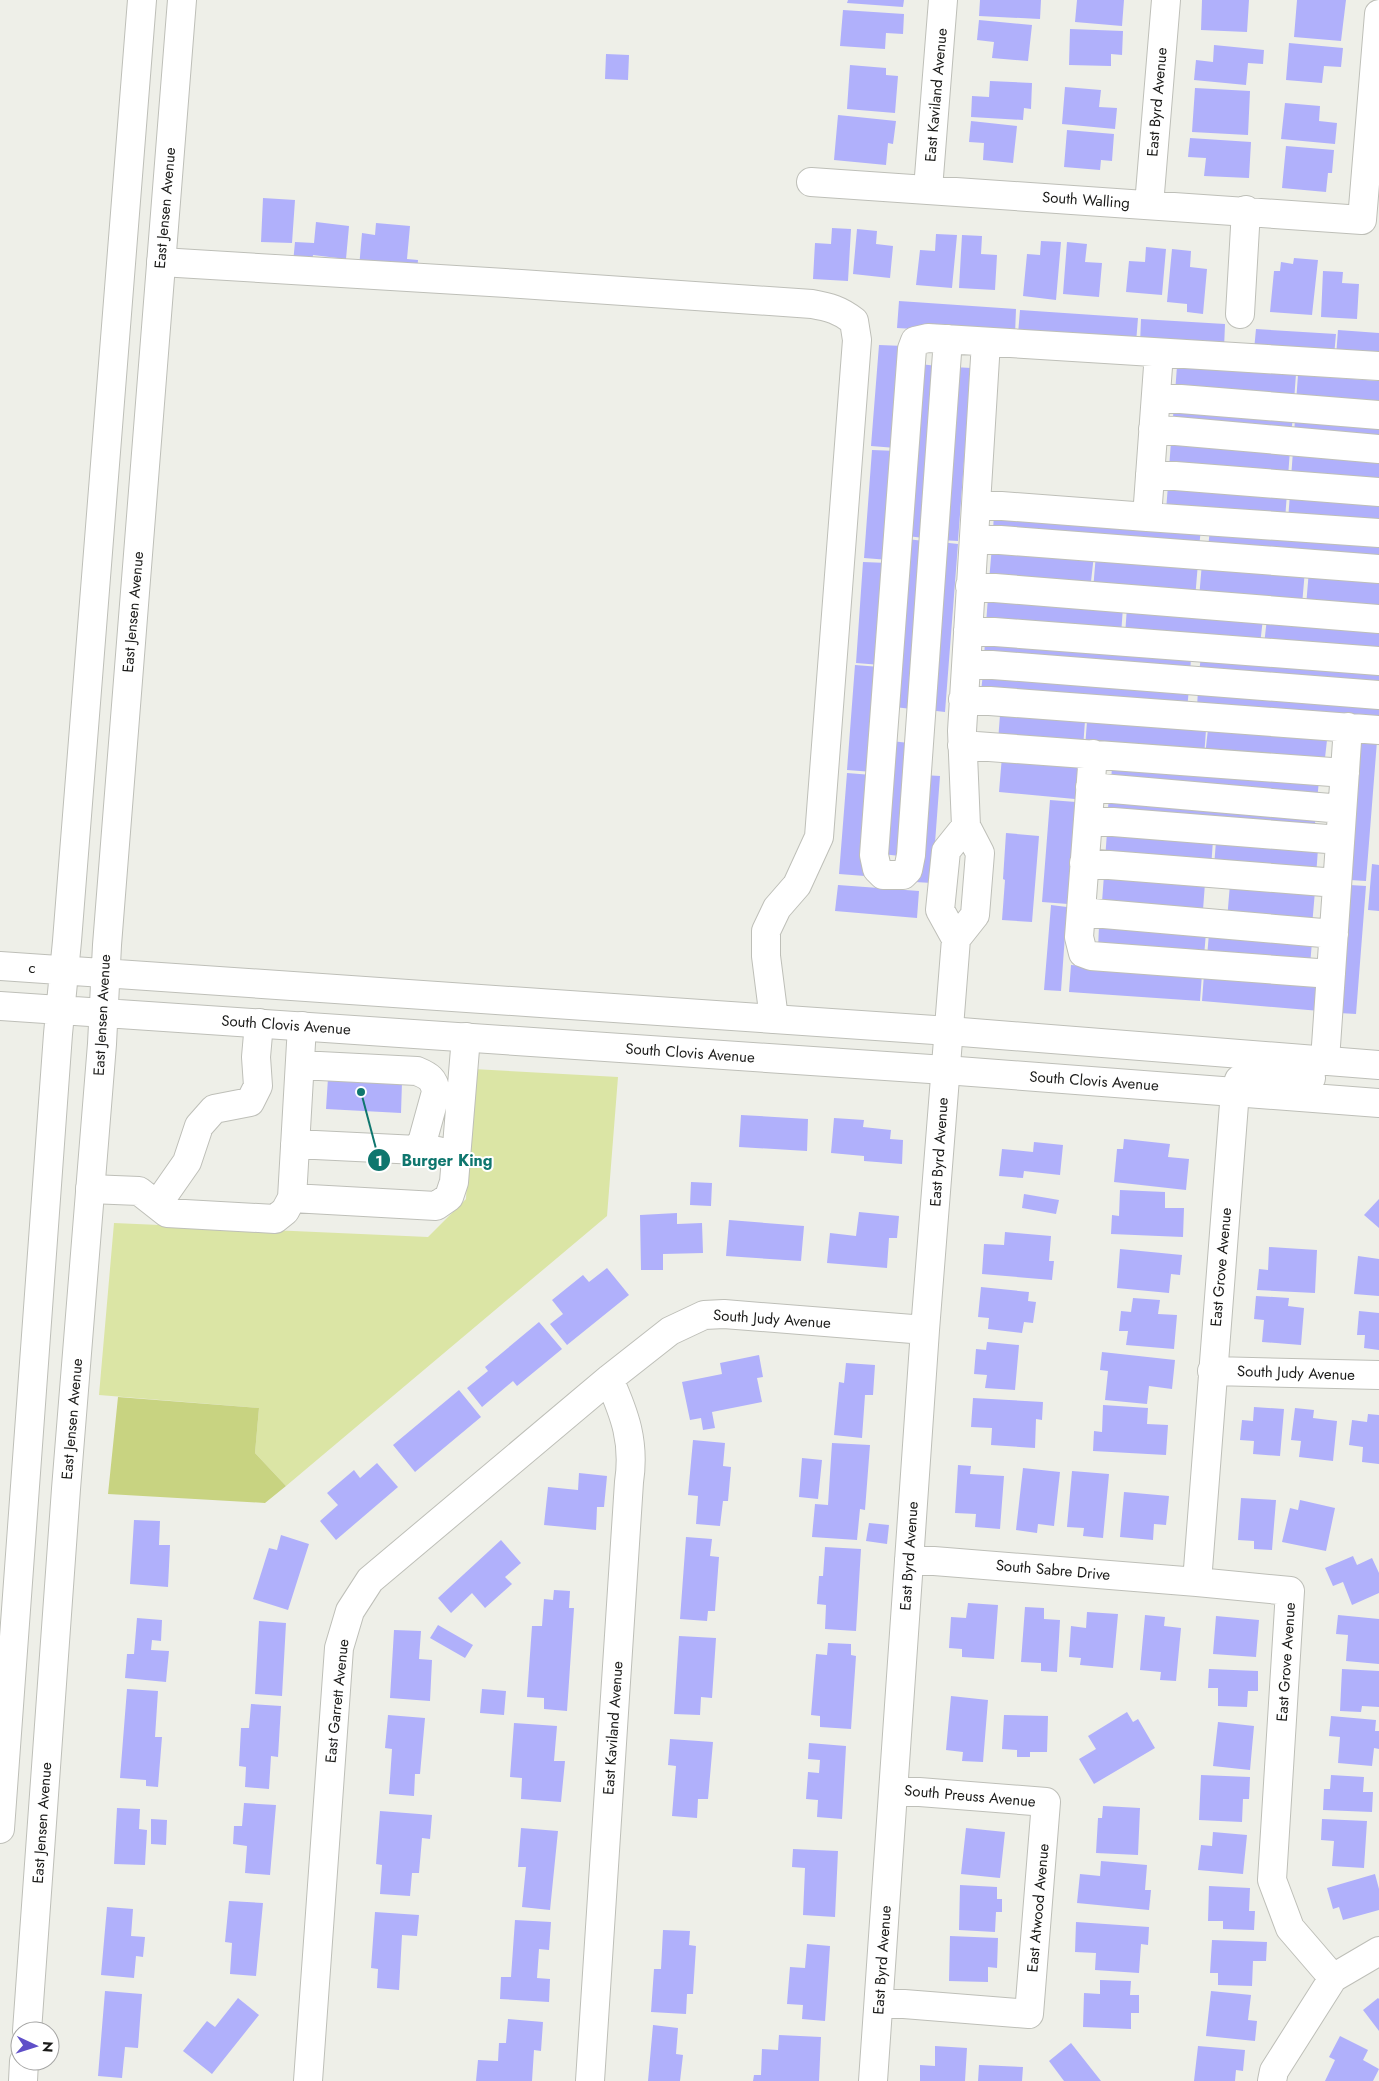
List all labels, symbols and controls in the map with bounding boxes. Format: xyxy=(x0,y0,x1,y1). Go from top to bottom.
street label: East Kaviland Avenue xyxy=(919,27,953,163)
street label: East Byrd Avenue xyxy=(1141,46,1173,158)
street label: East Jensen Avenue xyxy=(149,146,181,270)
street label: South Walling xyxy=(1041,186,1131,214)
street label: East Jensen Avenue xyxy=(117,550,149,674)
street label: East Jensen Avenue xyxy=(88,953,116,1076)
street label: c xyxy=(28,957,36,979)
street label: South Clovis Avenue xyxy=(221,1010,352,1041)
street label: South Clovis Avenue xyxy=(625,1038,756,1069)
street label: South Clovis Avenue xyxy=(1029,1066,1160,1097)
street label: East Byrd Avenue xyxy=(924,1096,954,1207)
callout: Burger King xyxy=(367,1145,503,1176)
text: Burger King xyxy=(401,1149,493,1172)
text: 1 xyxy=(375,1150,383,1172)
street label: East Grove Avenue xyxy=(1205,1206,1237,1327)
street label: South Judy Avenue xyxy=(712,1304,832,1334)
street label: East Jensen Avenue xyxy=(56,1357,88,1481)
street label: South Judy Avenue xyxy=(1237,1360,1356,1386)
street label: East Byrd Avenue xyxy=(894,1500,924,1611)
street label: South Sabre Drive xyxy=(995,1554,1111,1586)
street label: East Grove Avenue xyxy=(1271,1601,1301,1722)
street label: East Garrett Avenue xyxy=(320,1638,354,1764)
street label: East Kaviland Avenue xyxy=(597,1660,629,1796)
street label: East Jensen Avenue xyxy=(27,1761,57,1884)
street label: South Preuss Avenue xyxy=(903,1779,1037,1813)
street label: East Atwood Avenue xyxy=(1021,1842,1055,1973)
street label: East Byrd Avenue xyxy=(867,1904,897,2015)
north arrow xyxy=(10,2021,60,2071)
text: N xyxy=(38,2041,58,2053)

